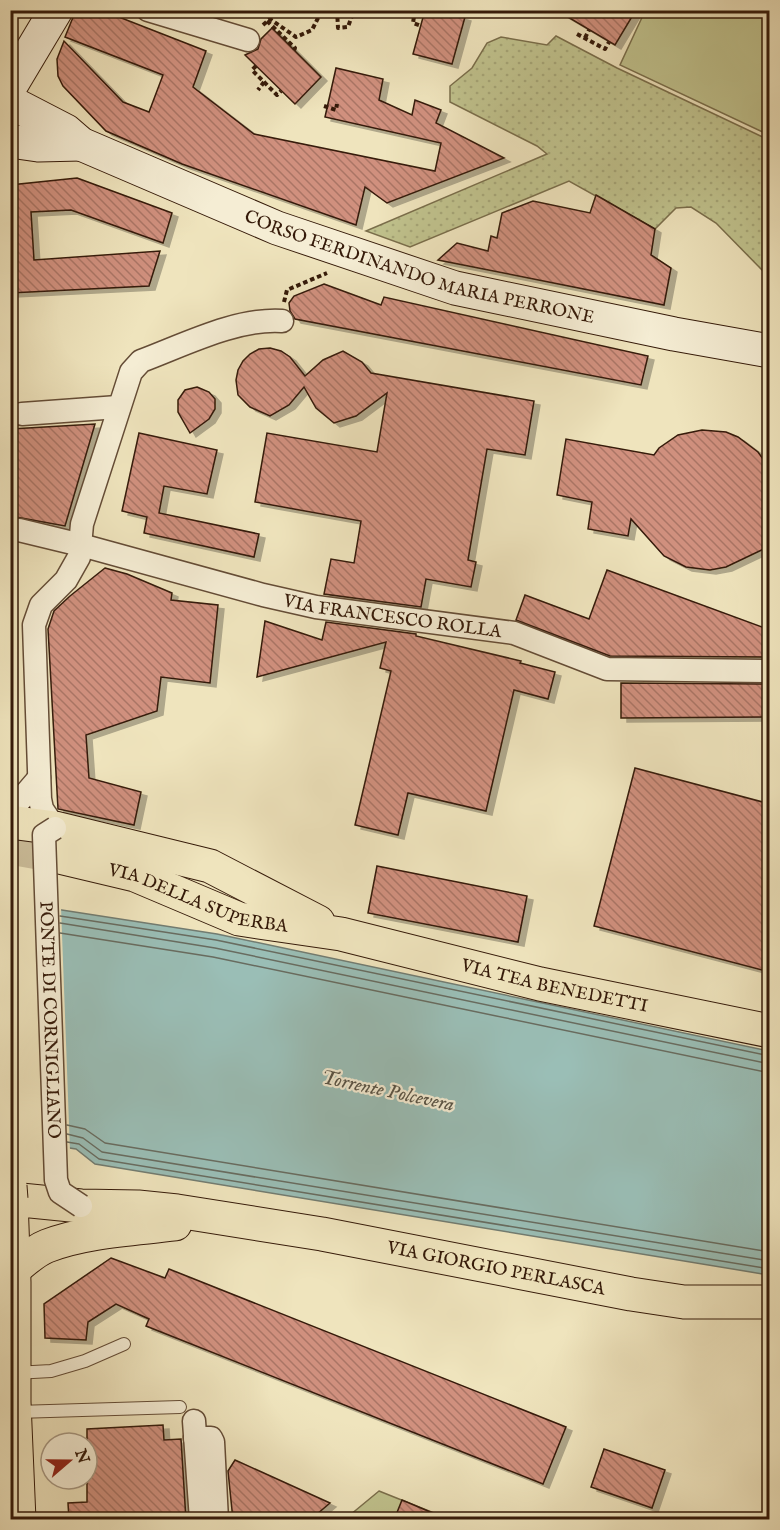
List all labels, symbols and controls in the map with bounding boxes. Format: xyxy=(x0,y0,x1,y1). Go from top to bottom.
street label: CORSO FERDINANDO MARIA PERRONE xyxy=(240,205,596,330)
street label: VIA FRANCESCO ROLLA xyxy=(280,590,504,644)
street label: VIA DELLA SUPERBA xyxy=(105,859,290,939)
street label: PONTE DI CORNIGLIANO xyxy=(33,901,65,1139)
street label: VIA TEA BENEDETTI xyxy=(457,954,650,1019)
water label: Torrente Polcevera xyxy=(319,1065,457,1118)
street label: VIA GIORGIO PERLASCA xyxy=(384,1237,608,1302)
north arrow xyxy=(39,1431,99,1491)
text: N xyxy=(69,1446,93,1467)

